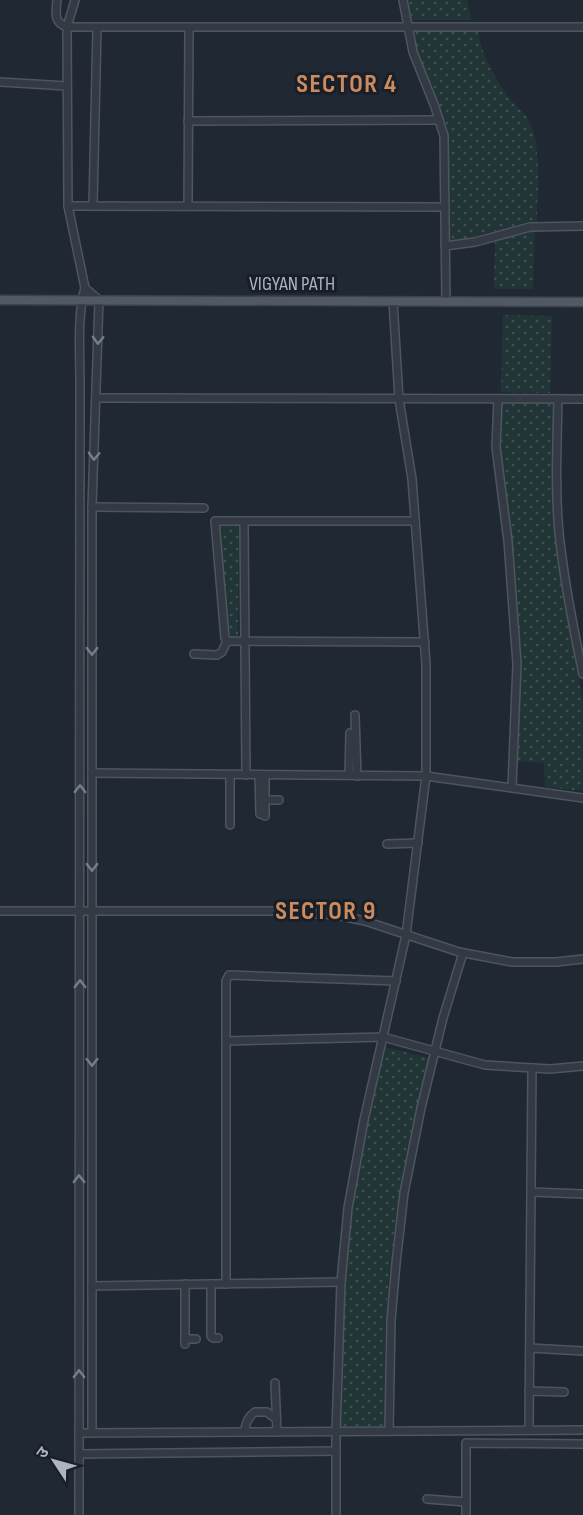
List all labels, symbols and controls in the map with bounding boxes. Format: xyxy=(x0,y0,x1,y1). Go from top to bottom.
district label: SECTOR 4 xyxy=(296,69,398,100)
street label: VIGYAN PATH xyxy=(249,272,335,296)
one-way arrow xyxy=(92,335,104,344)
one-way arrow xyxy=(88,452,100,461)
one-way arrow xyxy=(86,647,98,656)
one-way arrow xyxy=(74,785,86,794)
one-way arrow xyxy=(86,863,98,872)
district label: SECTOR 9 xyxy=(275,896,377,927)
one-way arrow xyxy=(74,980,86,989)
one-way arrow xyxy=(86,1058,98,1067)
one-way arrow xyxy=(73,1175,85,1184)
one-way arrow xyxy=(73,1370,85,1379)
north arrow xyxy=(24,1431,84,1491)
text: उ xyxy=(33,1443,54,1462)

